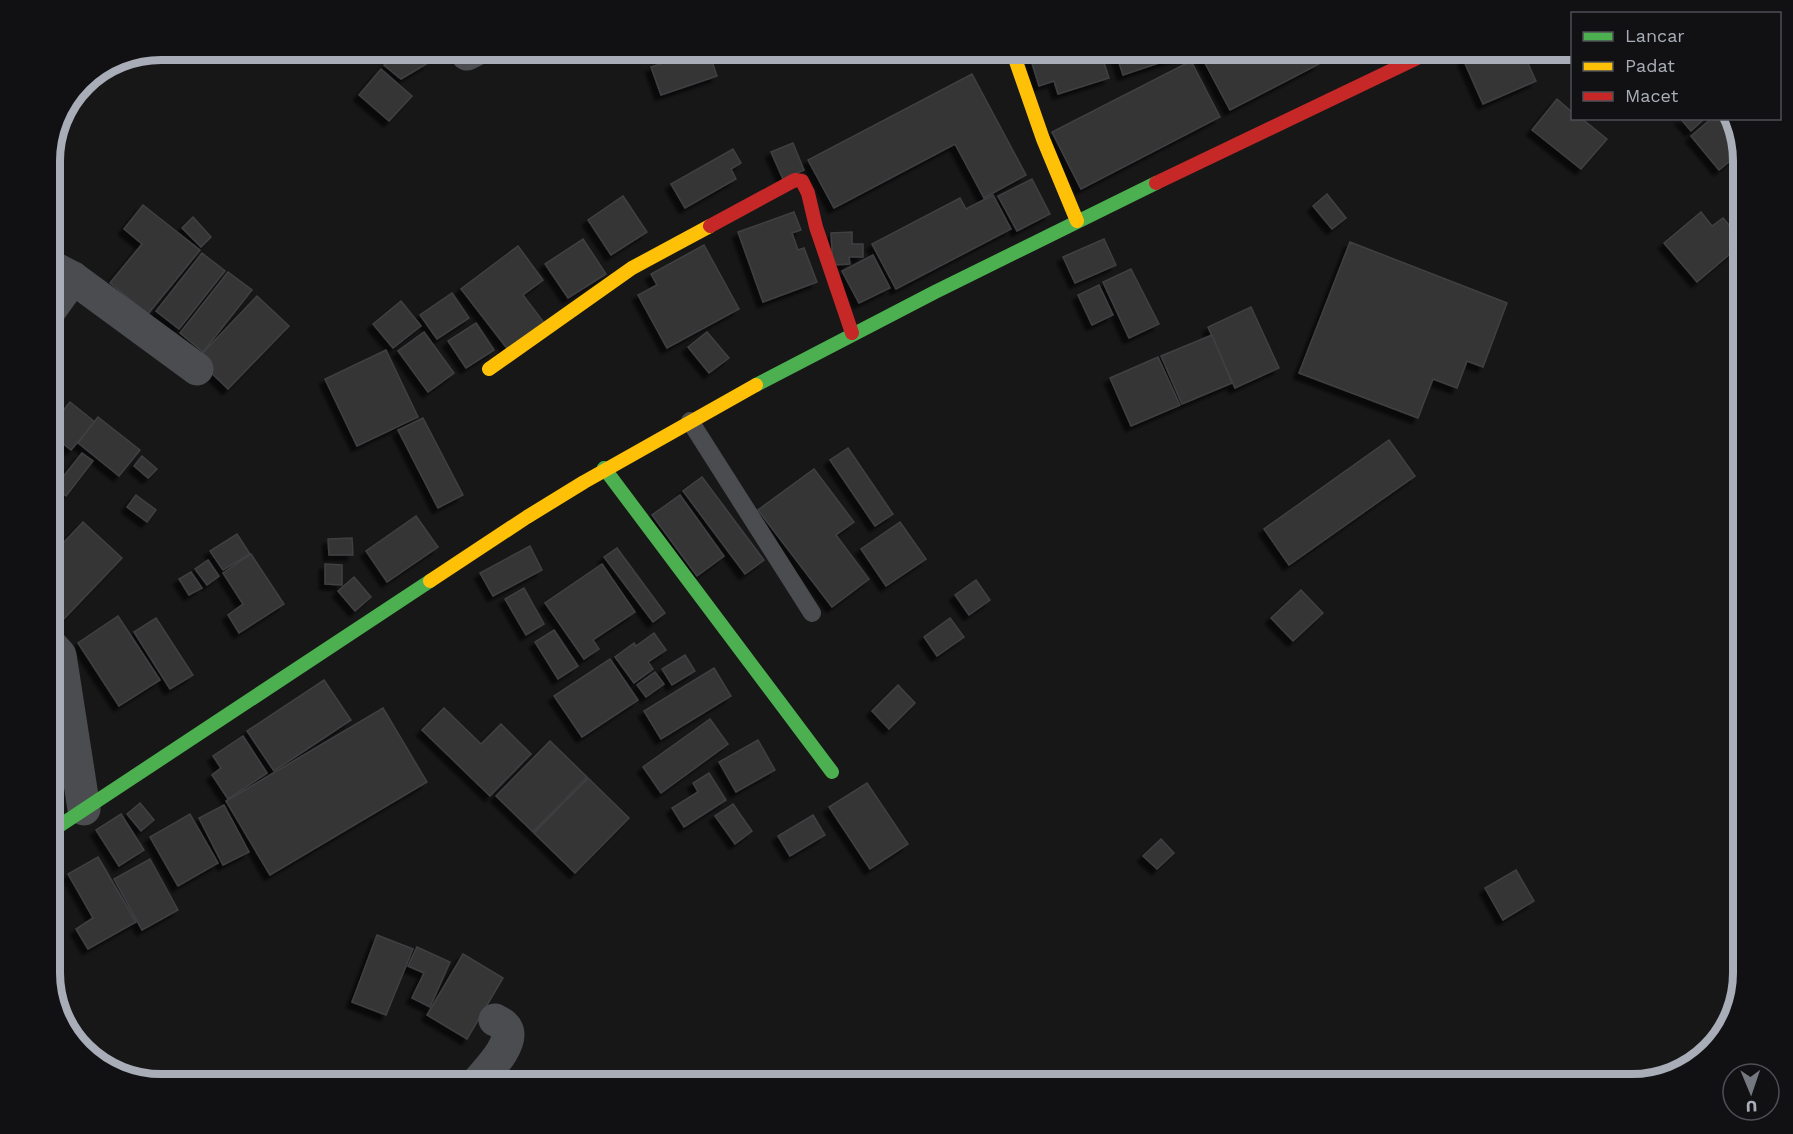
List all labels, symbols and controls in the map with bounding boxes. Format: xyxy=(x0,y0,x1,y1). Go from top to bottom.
legend xyxy=(1571,12,1781,120)
text: Lancar xyxy=(1625,25,1685,46)
text: Padat xyxy=(1625,55,1675,76)
text: Macet xyxy=(1625,85,1679,106)
north arrow xyxy=(1721,1062,1781,1122)
text: U xyxy=(1745,1097,1758,1116)

